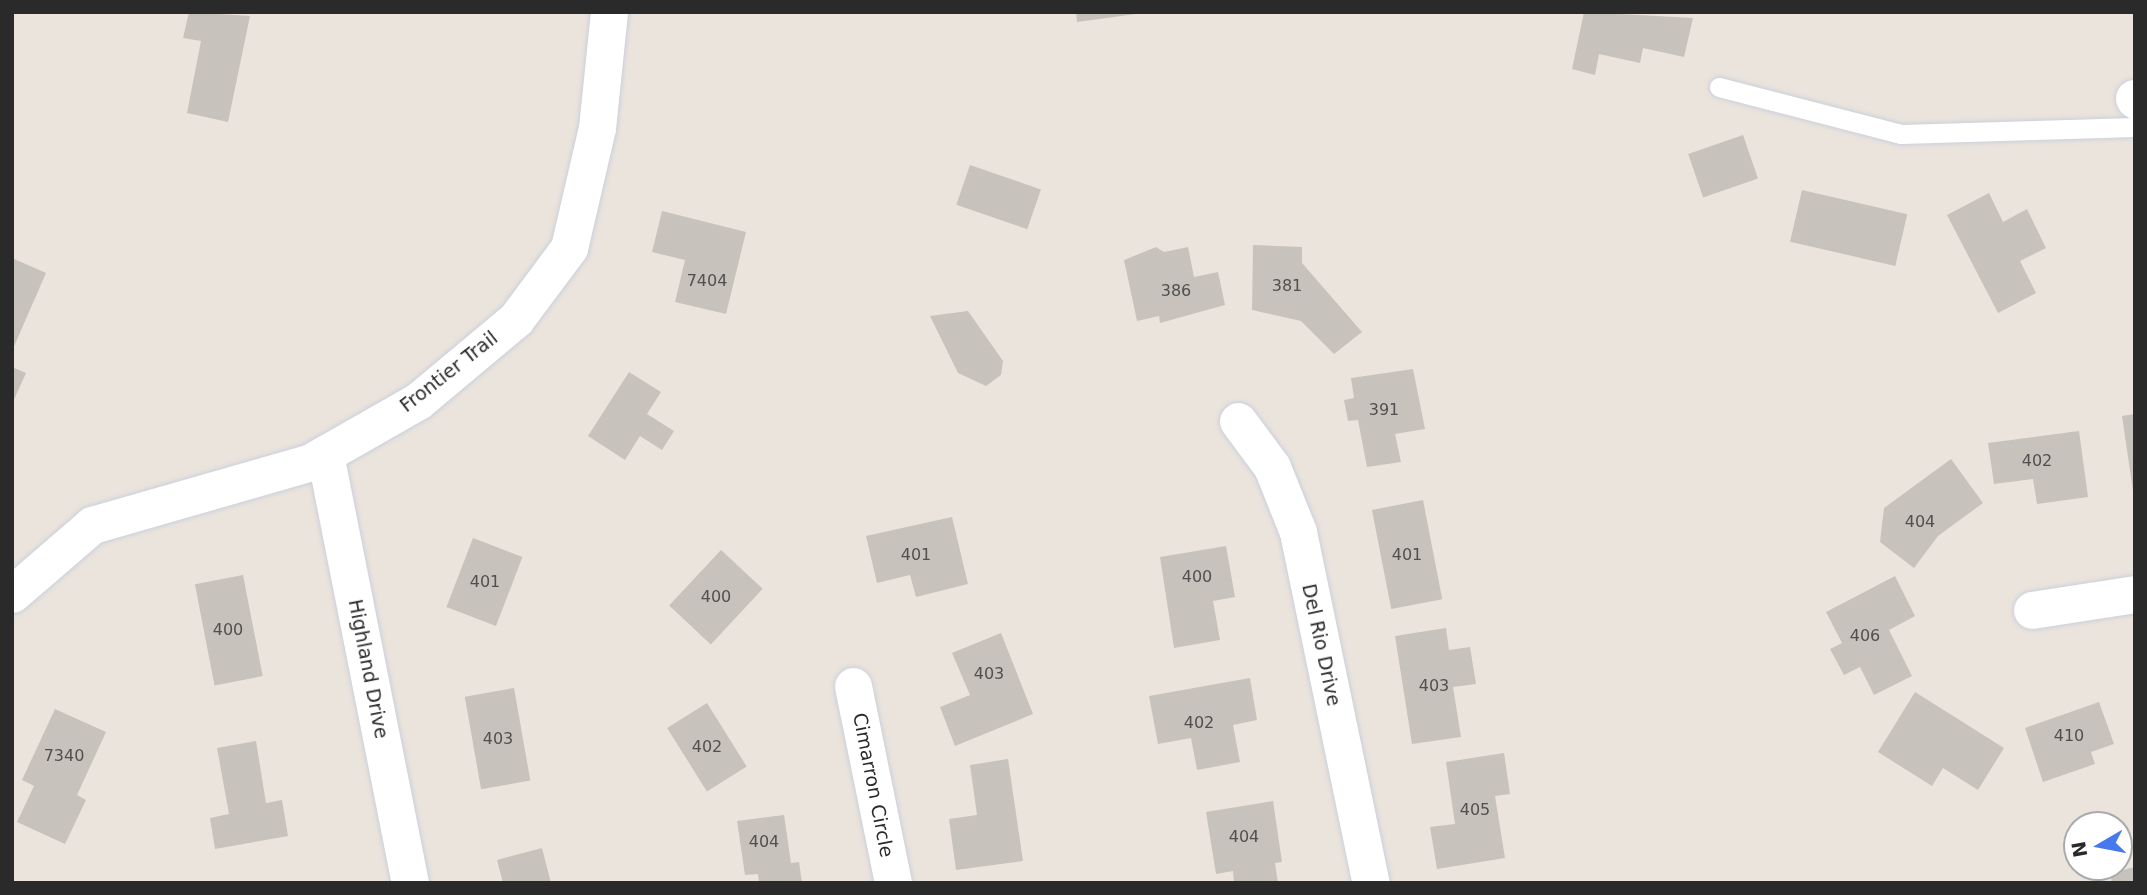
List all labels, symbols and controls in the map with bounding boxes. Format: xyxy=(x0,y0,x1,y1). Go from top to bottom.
house number: 7404 xyxy=(687,271,727,291)
house number: 381 xyxy=(1272,276,1302,296)
house number: 386 xyxy=(1161,281,1191,301)
street label: Frontier Trail xyxy=(396,327,502,417)
house number: 391 xyxy=(1369,400,1399,420)
house number: 402 xyxy=(2022,451,2052,471)
house number: 404 xyxy=(1905,512,1935,532)
house number: 401 xyxy=(901,545,931,565)
house number: 401 xyxy=(1392,545,1422,565)
house number: 400 xyxy=(1182,567,1212,587)
house number: 401 xyxy=(470,572,500,592)
street label: Del Rio Drive xyxy=(1297,582,1345,708)
house number: 400 xyxy=(701,587,731,607)
street label: Highland Drive xyxy=(343,597,393,741)
house number: 400 xyxy=(213,620,243,640)
house number: 406 xyxy=(1850,626,1880,646)
house number: 403 xyxy=(974,664,1004,684)
house number: 403 xyxy=(1419,676,1449,696)
street label: Cimarron Circle xyxy=(848,711,898,859)
house number: 402 xyxy=(1184,713,1214,733)
house number: 410 xyxy=(2054,726,2084,746)
house number: 403 xyxy=(483,729,513,749)
house number: 402 xyxy=(692,737,722,757)
house number: 7340 xyxy=(44,746,84,766)
house number: 405 xyxy=(1460,800,1490,820)
north arrow xyxy=(2063,811,2133,881)
house number: 404 xyxy=(1229,827,1259,847)
house number: 404 xyxy=(749,832,779,852)
text: N xyxy=(2067,840,2092,859)

